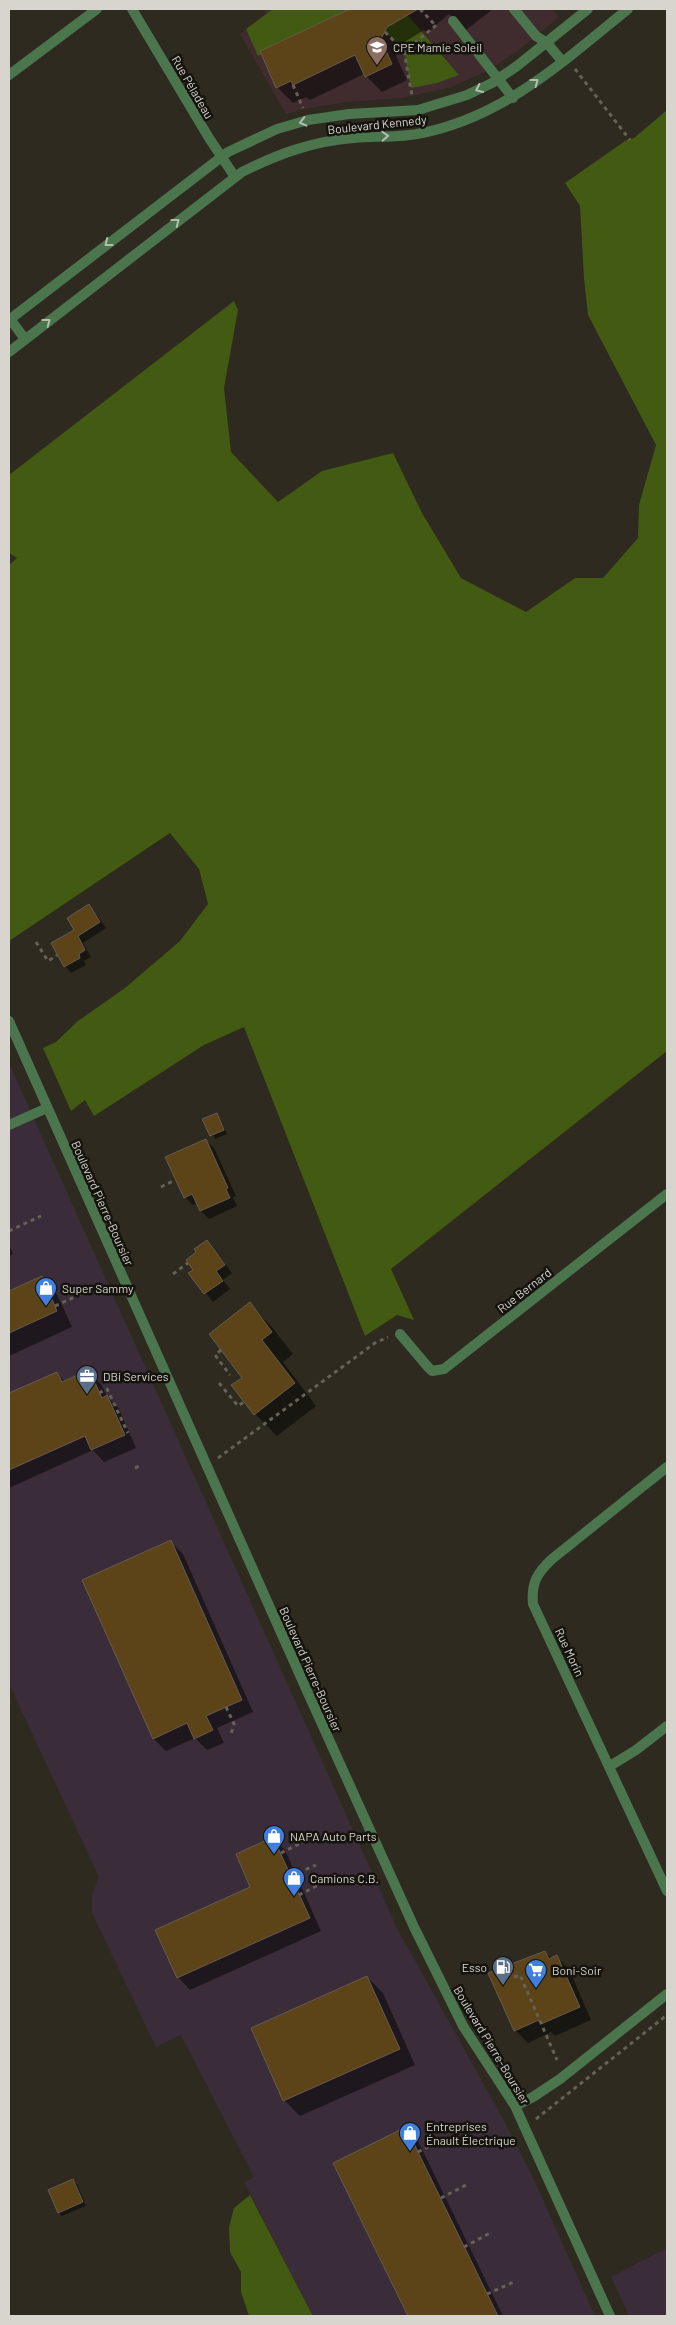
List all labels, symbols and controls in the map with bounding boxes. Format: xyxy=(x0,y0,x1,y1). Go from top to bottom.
school or university icon: CPE Mamie Soleil xyxy=(365,35,389,66)
place label: CPE Mamie Soleil xyxy=(393,40,482,54)
street label: Rue Péladeau xyxy=(169,53,217,121)
one-way arrow xyxy=(529,79,539,88)
one-way arrow xyxy=(475,83,484,94)
street label: Boulevard Kennedy xyxy=(327,112,428,136)
one-way arrow xyxy=(300,116,308,126)
one-way arrow xyxy=(381,131,389,142)
one-way arrow xyxy=(170,219,179,228)
one-way arrow xyxy=(105,238,114,246)
one-way arrow xyxy=(41,320,50,328)
street label: Boulevard Pierre-Boursier xyxy=(69,1138,137,1268)
street label: Rue Bernard xyxy=(494,1265,554,1315)
shop icon: Super Sammy xyxy=(34,1276,58,1307)
place label: Super Sammy xyxy=(62,1281,134,1295)
office icon: DBi Services xyxy=(75,1364,99,1395)
place label: DBi Services xyxy=(103,1369,169,1383)
street label: Boulevard Pierre-Boursier xyxy=(277,1604,345,1734)
street label: Rue Morin xyxy=(553,1626,587,1678)
shop icon: NAPA Auto Parts xyxy=(262,1824,286,1855)
place label: NAPA Auto Parts xyxy=(290,1829,377,1843)
shop icon: Camions C.B. xyxy=(282,1866,306,1897)
place label: Camions C.B. xyxy=(310,1871,379,1885)
fuel station icon: Esso xyxy=(491,1955,515,1986)
supermarket icon: Boni-Soir xyxy=(524,1958,548,1989)
place label: Esso xyxy=(462,1960,487,1974)
place label: Boni-Soir xyxy=(552,1963,602,1977)
street label: Boulevard Pierre-Boursier xyxy=(451,1983,533,2107)
place label: Entreprises Énault Électrique xyxy=(426,2119,516,2147)
shop icon: Entreprises Énault Électrique xyxy=(398,2121,422,2152)

